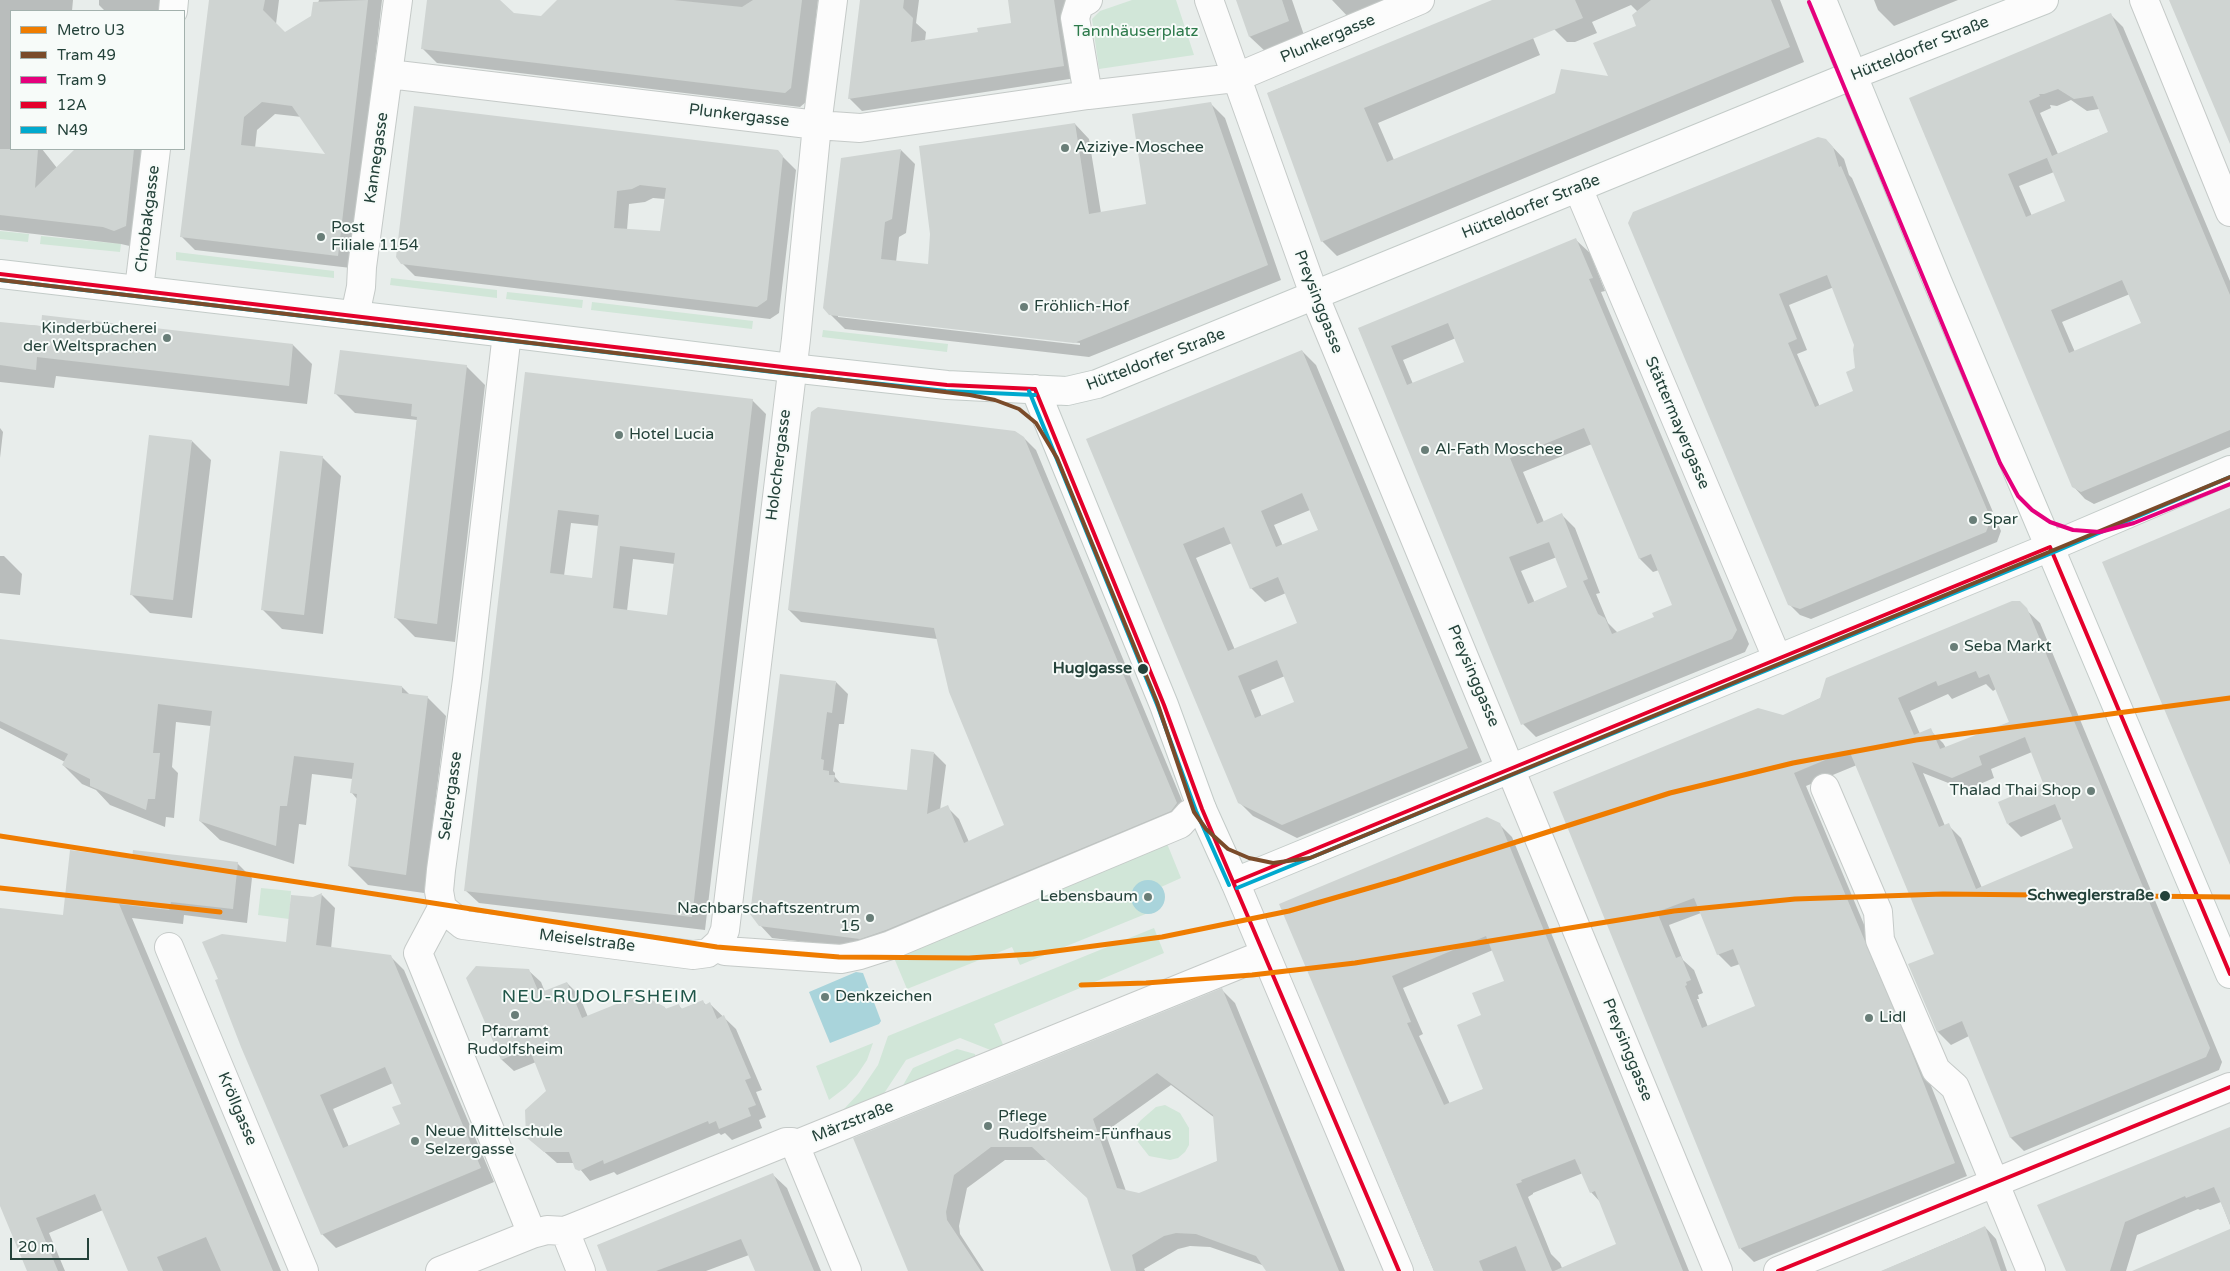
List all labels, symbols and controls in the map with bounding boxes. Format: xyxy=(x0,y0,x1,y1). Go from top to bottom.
legend xyxy=(10,10,185,150)
street label: Plunkergasse xyxy=(1278,10,1378,68)
street label: Hütteldorfer Straße xyxy=(1848,13,1992,85)
text: Metro U3 xyxy=(57,21,125,39)
park label: Tannhäuserplatz xyxy=(1073,22,1199,42)
text: Tram 49 xyxy=(57,46,116,64)
text: Tram 9 xyxy=(57,71,107,89)
text: 12A xyxy=(57,96,87,114)
street label: Plunkergasse xyxy=(688,100,790,132)
street label: Kannegasse xyxy=(361,111,393,205)
text: N49 xyxy=(57,121,88,139)
place label: Aziziye-Moschee xyxy=(1075,138,1204,158)
marker: Aziziye-Moschee xyxy=(1059,142,1071,154)
street label: Chrobakgasse xyxy=(132,164,164,274)
street label: Hütteldorfer Straße xyxy=(1459,171,1603,243)
place label: Post Filiale 1154 xyxy=(331,218,419,256)
marker: Post Filiale 1154 xyxy=(315,231,327,243)
street label: Preysinggasse xyxy=(1289,248,1347,356)
place label: Fröhlich-Hof xyxy=(1034,297,1129,317)
marker: Fröhlich-Hof xyxy=(1018,301,1030,313)
place label: Kinderbücherei der Weltsprachen xyxy=(23,319,157,357)
street label: Hütteldorfer Straße xyxy=(1084,325,1228,395)
marker: Kinderbücherei der Weltsprachen xyxy=(161,332,173,344)
street label: Stättermayergasse xyxy=(1640,354,1714,492)
street label: Holochergasse xyxy=(763,408,795,522)
place label: Hotel Lucia xyxy=(629,425,714,445)
marker: Hotel Lucia xyxy=(613,429,625,441)
place label: Al-Fath Moschee xyxy=(1435,440,1563,460)
marker: Al-Fath Moschee xyxy=(1419,444,1431,456)
place label: Spar xyxy=(1983,510,2018,530)
marker: Spar xyxy=(1967,514,1979,526)
street label: Preysinggasse xyxy=(1443,622,1503,730)
place label: Seba Markt xyxy=(1964,637,2052,657)
marker: Seba Markt xyxy=(1948,641,1960,653)
place label: Huglgasse xyxy=(1053,659,1132,679)
marker: Huglgasse xyxy=(1136,662,1150,676)
street label: Selzergasse xyxy=(435,750,467,842)
place label: Thalad Thai Shop xyxy=(1950,781,2081,801)
marker: Thalad Thai Shop xyxy=(2085,785,2097,797)
place label: Schweglerstraße xyxy=(2028,886,2154,906)
place label: Lebensbaum xyxy=(1040,887,1138,907)
marker: Schweglerstraße xyxy=(2158,889,2172,903)
marker: Lebensbaum xyxy=(1142,891,1154,903)
place label: Nachbarschaftszentrum 15 xyxy=(677,899,860,937)
marker: Nachbarschaftszentrum 15 xyxy=(864,912,876,924)
street label: Meiselstraße xyxy=(538,926,636,956)
district label: NEU-RUDOLFSHEIM xyxy=(500,986,700,1008)
place label: Denkzeichen xyxy=(835,987,932,1007)
marker: Denkzeichen xyxy=(819,991,831,1003)
street label: Preysinggasse xyxy=(1598,996,1656,1104)
place label: Lidl xyxy=(1879,1008,1906,1028)
marker: Pfarramt Rudolfsheim xyxy=(509,1009,521,1021)
marker: Lidl xyxy=(1863,1012,1875,1024)
place label: Pfarramt Rudolfsheim xyxy=(467,1022,563,1060)
street label: Kröllgasse xyxy=(213,1069,261,1149)
street label: Märzstraße xyxy=(809,1097,897,1147)
place label: Pflege Rudolfsheim-Fünfhaus xyxy=(998,1107,1171,1145)
marker: Pflege Rudolfsheim-Fünfhaus xyxy=(982,1120,994,1132)
place label: Neue Mittelschule Selzergasse xyxy=(425,1122,563,1160)
marker: Neue Mittelschule Selzergasse xyxy=(409,1135,421,1147)
scale bar xyxy=(12,1228,91,1260)
text: 20 m xyxy=(18,1238,55,1256)

